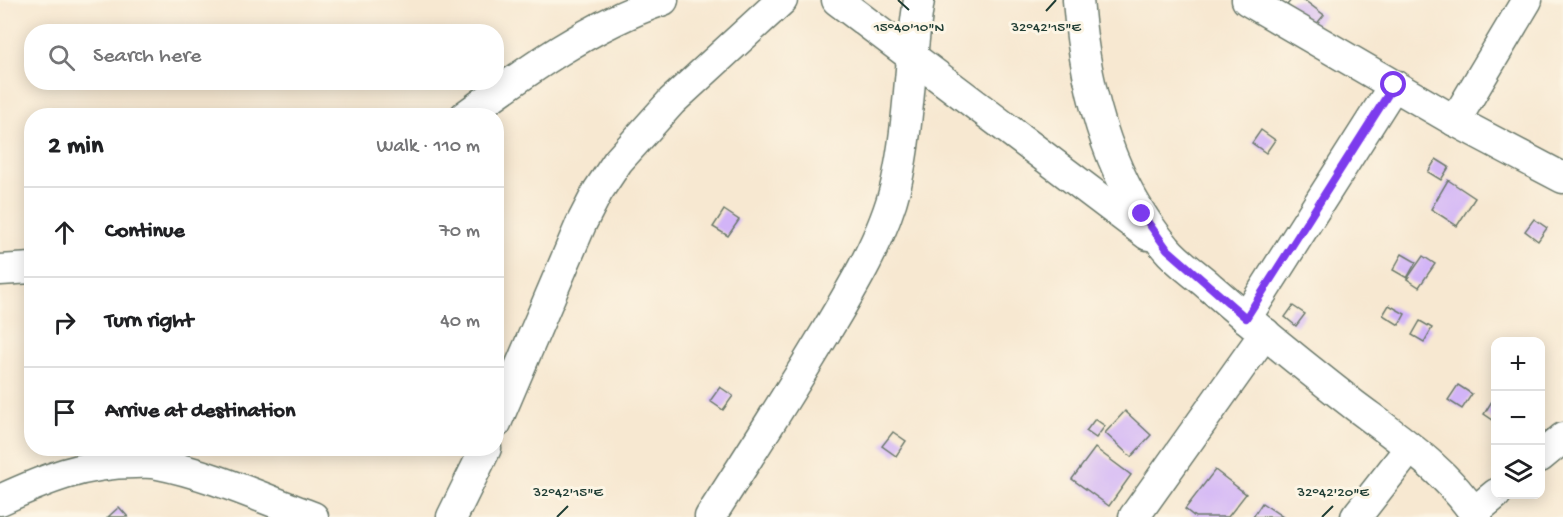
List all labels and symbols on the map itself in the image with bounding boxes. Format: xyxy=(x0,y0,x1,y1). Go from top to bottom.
text: 15°40'10"N xyxy=(873,19,945,37)
text: 32°42'15"E xyxy=(1010,19,1081,37)
route start xyxy=(1380,71,1406,97)
route end xyxy=(1128,200,1154,226)
text: 32°42'15"E xyxy=(532,484,603,502)
text: 32°42'20"E xyxy=(1296,484,1369,502)

